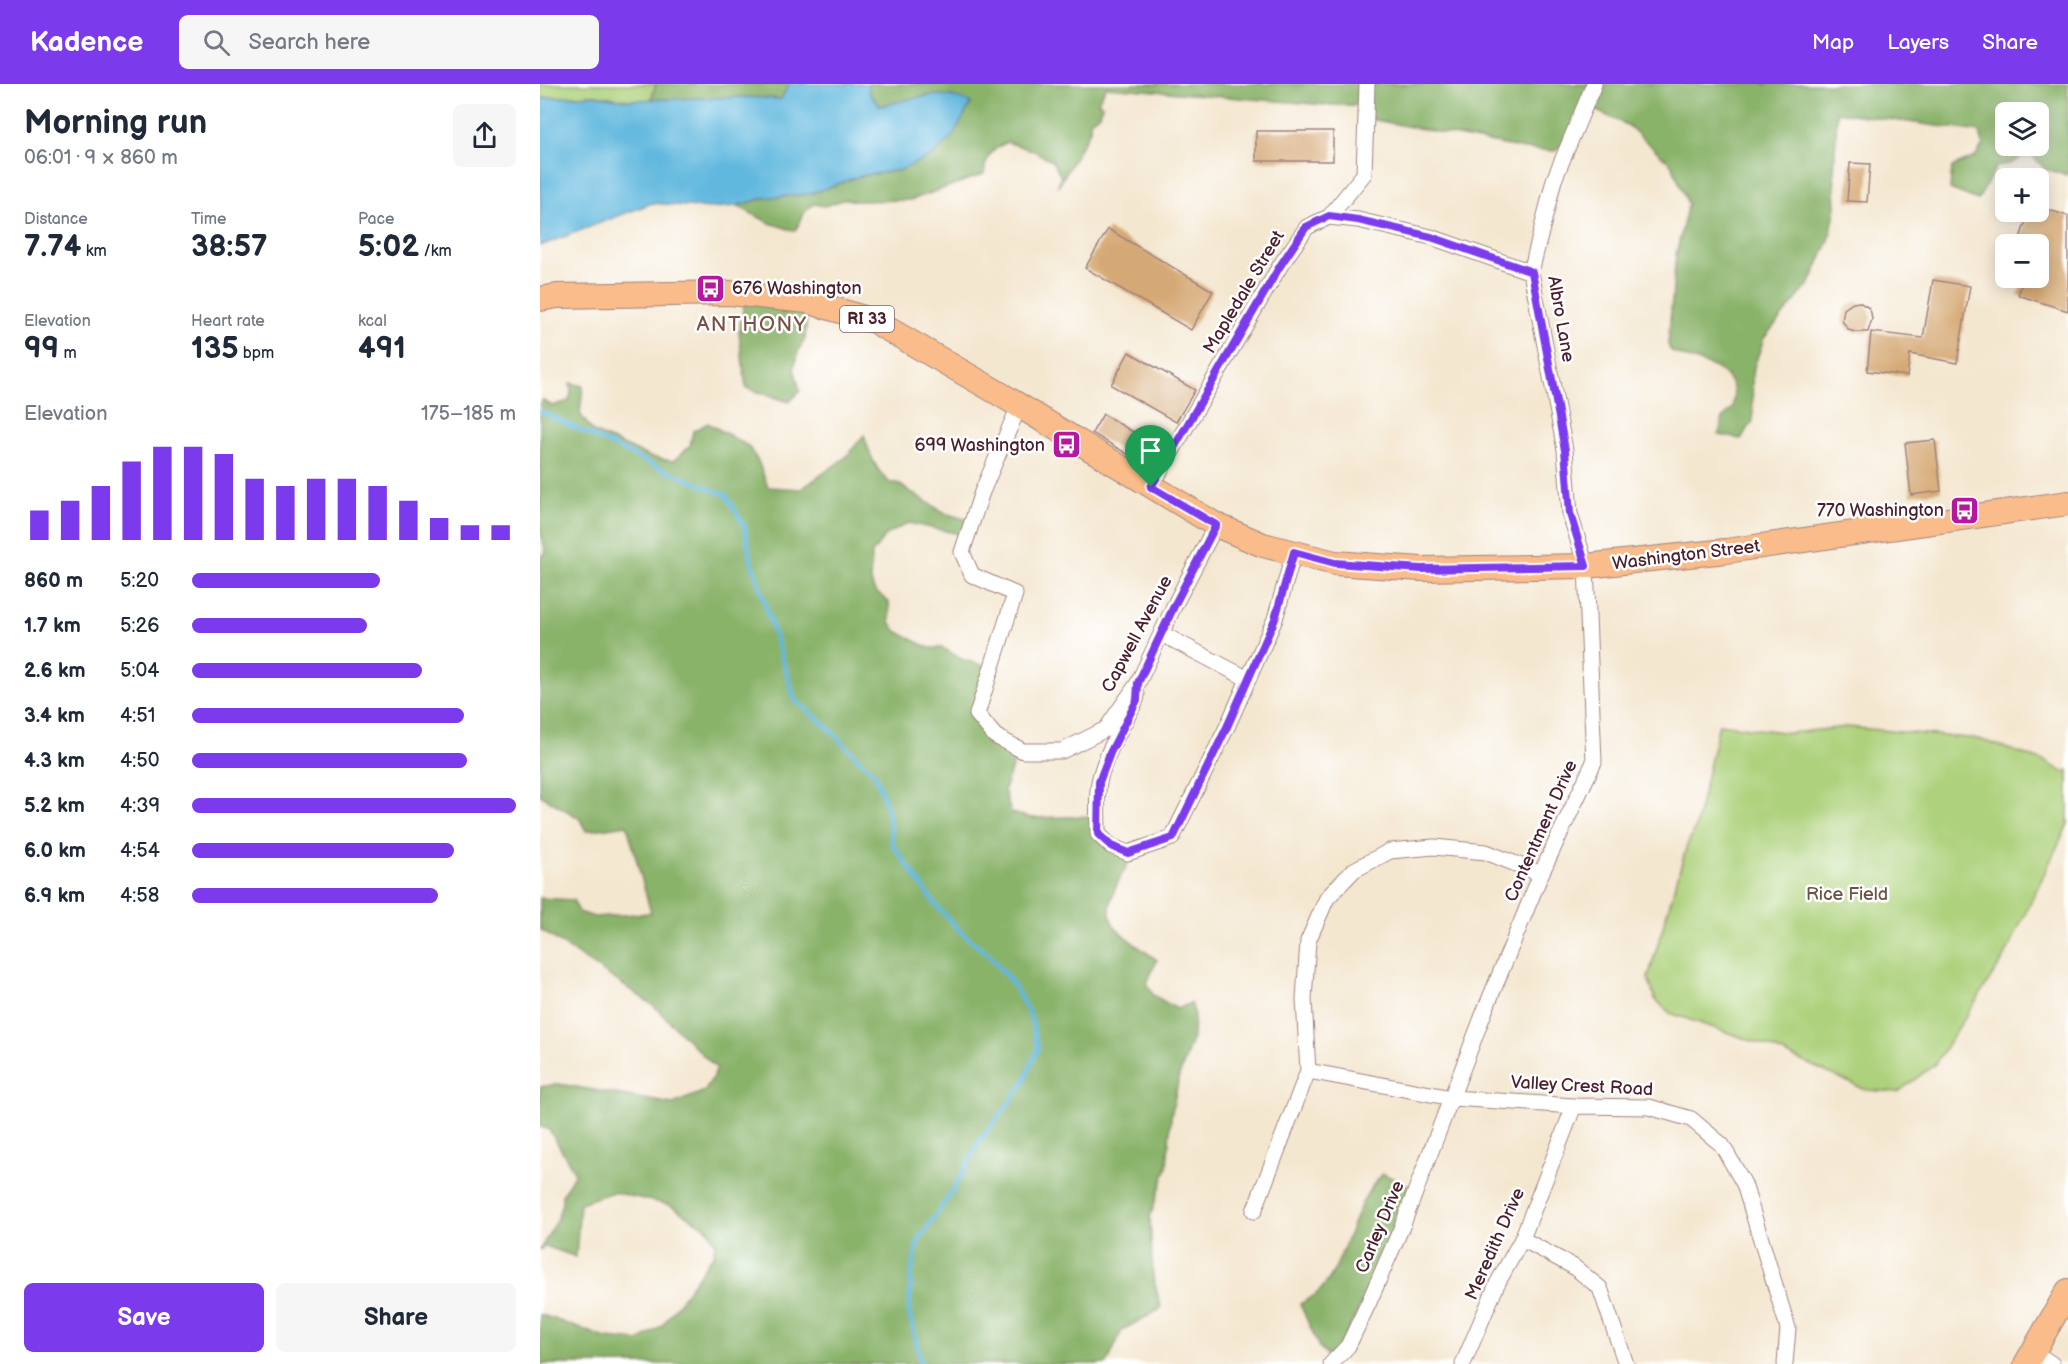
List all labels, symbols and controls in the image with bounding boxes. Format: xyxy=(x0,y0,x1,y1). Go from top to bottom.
search box xyxy=(179,15,599,69)
text: Kadence xyxy=(30,26,143,59)
icon: search xyxy=(200,26,233,59)
text: Search here xyxy=(248,29,370,56)
text: Map xyxy=(1812,30,1854,55)
text: Layers xyxy=(1887,30,1949,55)
text: Share xyxy=(1982,30,2038,55)
map controls xyxy=(1995,102,2049,288)
button: layers xyxy=(1995,102,2049,156)
text: Morning run xyxy=(24,103,207,143)
button: share xyxy=(453,104,516,167)
text: 06:01 · 9 × 860 m xyxy=(24,146,178,170)
button: + xyxy=(1995,168,2049,222)
text: Distance xyxy=(24,210,88,229)
text: Time xyxy=(191,210,226,229)
text: Pace xyxy=(358,210,394,229)
street label: Mapledale Street xyxy=(1199,226,1289,357)
text: 7.74 xyxy=(24,229,81,265)
text: 38:57 xyxy=(191,229,268,265)
text: 5:02 xyxy=(358,229,419,265)
button: − xyxy=(1995,234,2049,288)
text: km xyxy=(81,242,107,261)
text: /km xyxy=(419,242,452,261)
bus stop icon: 676 Washington xyxy=(695,272,727,304)
street label: Albro Lane xyxy=(1543,274,1579,364)
place label: 676 Washington xyxy=(732,278,862,299)
road number: RI 33 xyxy=(840,306,894,332)
text: Elevation xyxy=(24,312,91,331)
text: Heart rate xyxy=(191,312,265,331)
text: kcal xyxy=(358,312,387,331)
district label: ANTHONY xyxy=(696,312,808,337)
text: 99 xyxy=(24,331,59,367)
text: 135 xyxy=(191,331,238,367)
text: 491 xyxy=(358,331,406,367)
text: m xyxy=(59,344,77,363)
text: bpm xyxy=(238,344,274,363)
text: Elevation xyxy=(24,402,107,426)
text: 175–185 m xyxy=(421,402,516,426)
pin xyxy=(1125,425,1176,487)
bus stop icon: 699 Washington xyxy=(1050,429,1082,461)
icon: arrive xyxy=(1134,434,1167,467)
place label: 699 Washington xyxy=(915,435,1045,456)
bus stop icon: 770 Washington xyxy=(1949,494,1981,526)
place label: 770 Washington xyxy=(1817,500,1944,521)
street label: Washington Street xyxy=(1611,535,1761,574)
text: 860 m xyxy=(24,569,83,593)
text: 5:20 xyxy=(120,569,159,593)
street label: Capwell Avenue xyxy=(1097,572,1177,696)
text: 1.7 km xyxy=(24,614,81,638)
text: 5:26 xyxy=(120,614,160,638)
text: 2.6 km xyxy=(24,659,85,683)
text: 5:04 xyxy=(120,659,159,683)
text: 3.4 km xyxy=(24,704,85,728)
text: 4:51 xyxy=(120,704,155,728)
text: 4.3 km xyxy=(24,749,85,773)
text: 4:50 xyxy=(120,749,159,773)
street label: Contentment Drive xyxy=(1500,757,1582,905)
text: 5.2 km xyxy=(24,794,85,818)
text: 4:39 xyxy=(120,794,160,818)
text: 6.0 km xyxy=(24,839,86,863)
text: 4:54 xyxy=(120,839,160,863)
text: 6.9 km xyxy=(24,884,85,908)
text: 4:58 xyxy=(120,884,159,908)
park label: Rice Field xyxy=(1806,884,1888,905)
street label: Valley Crest Road xyxy=(1510,1072,1654,1100)
street label: Carley Drive xyxy=(1351,1177,1409,1276)
street label: Meredith Drive xyxy=(1461,1185,1529,1303)
button: Save xyxy=(24,1283,264,1352)
button: Share xyxy=(276,1283,516,1352)

